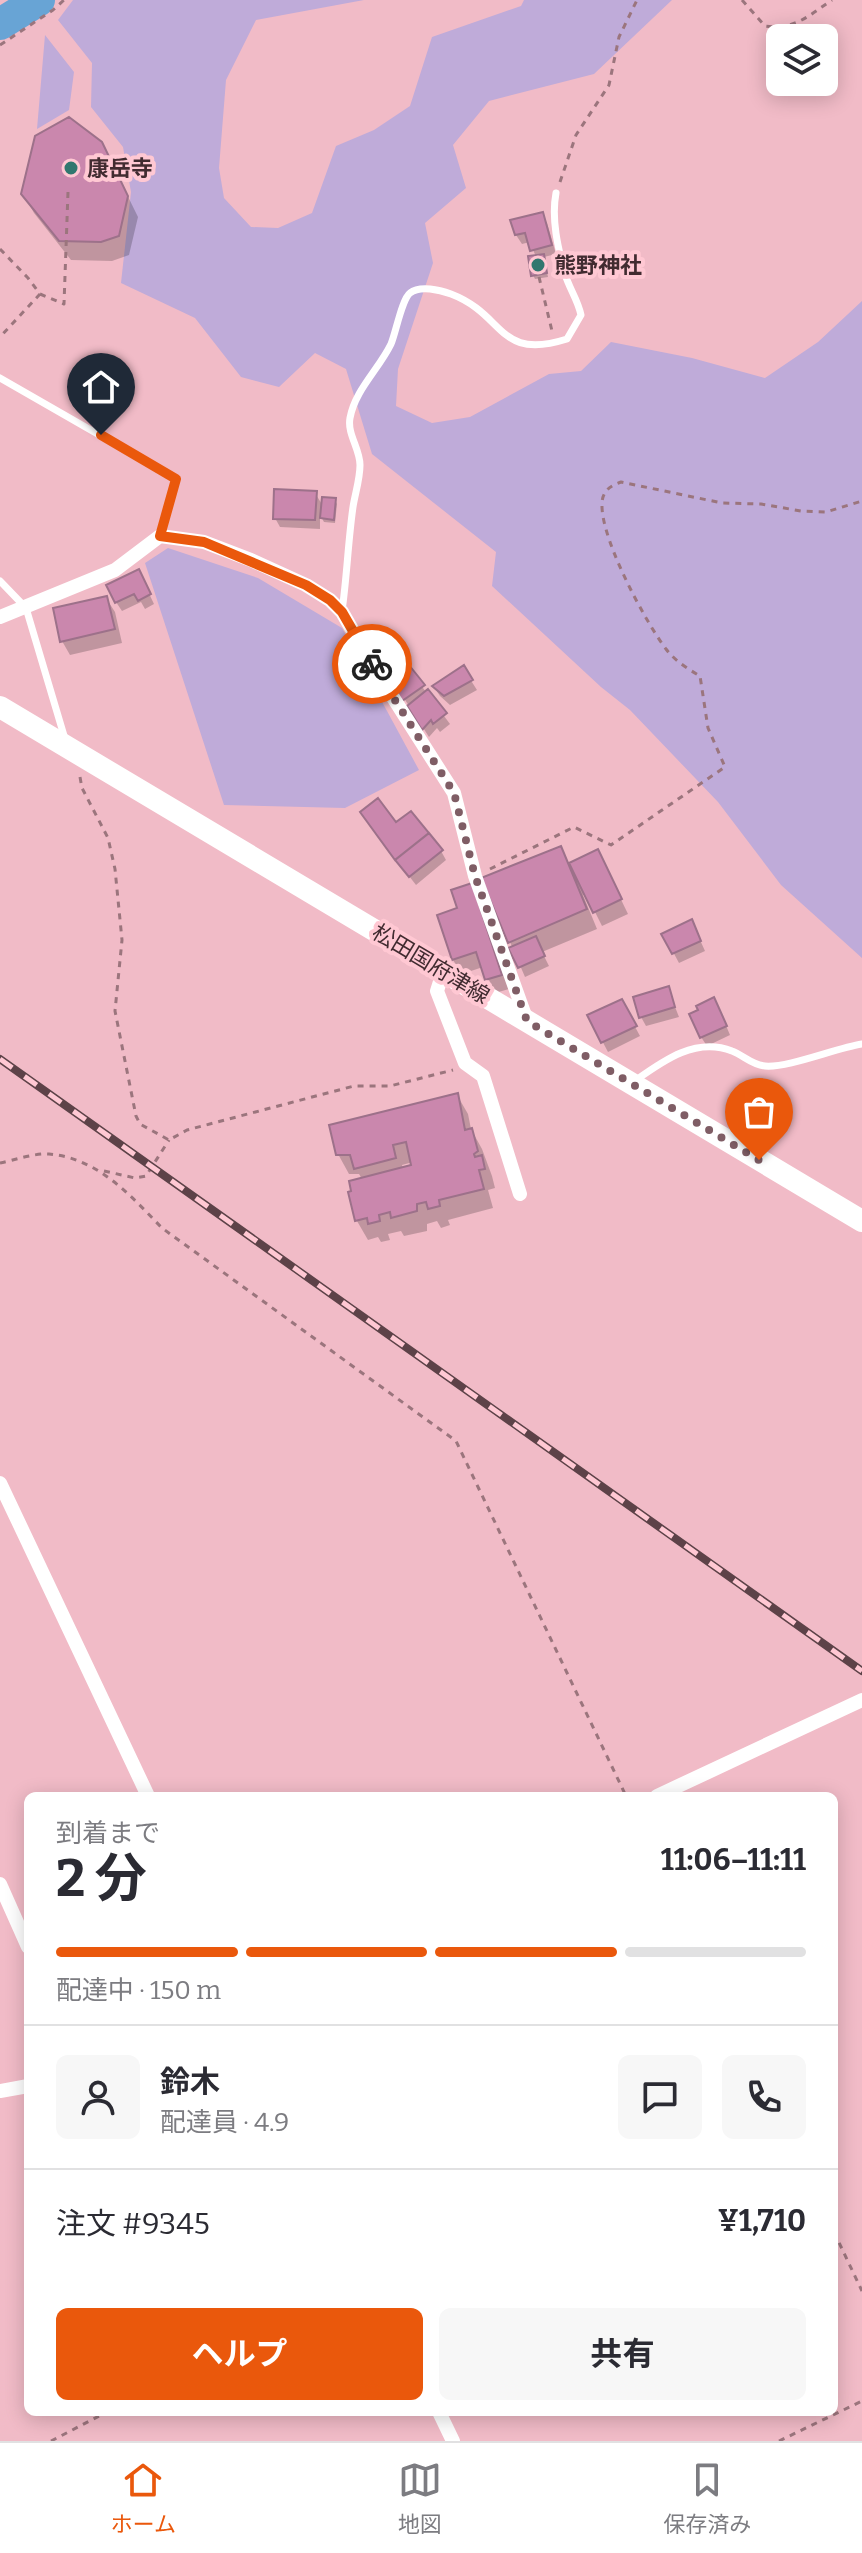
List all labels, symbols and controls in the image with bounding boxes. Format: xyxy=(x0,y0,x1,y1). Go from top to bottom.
map controls xyxy=(766,24,838,96)
button: layers xyxy=(766,24,838,96)
place label: 康岳寺 xyxy=(87,155,153,182)
marker: 康岳寺 xyxy=(62,159,80,177)
place label: 熊野神社 xyxy=(554,252,642,279)
marker: 熊野神社 xyxy=(529,256,547,274)
pin xyxy=(67,353,135,435)
icon: home xyxy=(79,365,123,409)
courier xyxy=(332,624,412,704)
icon: bike xyxy=(350,642,394,686)
street label: 松田国府津線 xyxy=(367,918,495,1010)
pin xyxy=(725,1078,793,1160)
icon: bag xyxy=(737,1090,781,1134)
text: 到着まで xyxy=(56,1818,160,1849)
text: 11:06–11:11 xyxy=(661,1842,806,1878)
text: 2 分 xyxy=(56,1847,147,1910)
text: 配達中 · 150 m xyxy=(56,1975,221,2006)
button: person xyxy=(56,2055,140,2139)
button: chat xyxy=(618,2055,702,2139)
button: phone xyxy=(722,2055,806,2139)
text: 鈴木 xyxy=(160,2064,220,2100)
text: 配達員 · 4.9 xyxy=(160,2107,289,2138)
text: ¥1,710 xyxy=(718,2203,806,2239)
text: 注文 #9345 xyxy=(56,2206,210,2242)
button: ヘルプ xyxy=(56,2308,423,2400)
button: 共有 xyxy=(439,2308,806,2400)
tab: ホーム xyxy=(111,2458,176,2538)
tab: 地図 xyxy=(398,2458,442,2538)
tab: 保存済み xyxy=(663,2458,751,2538)

